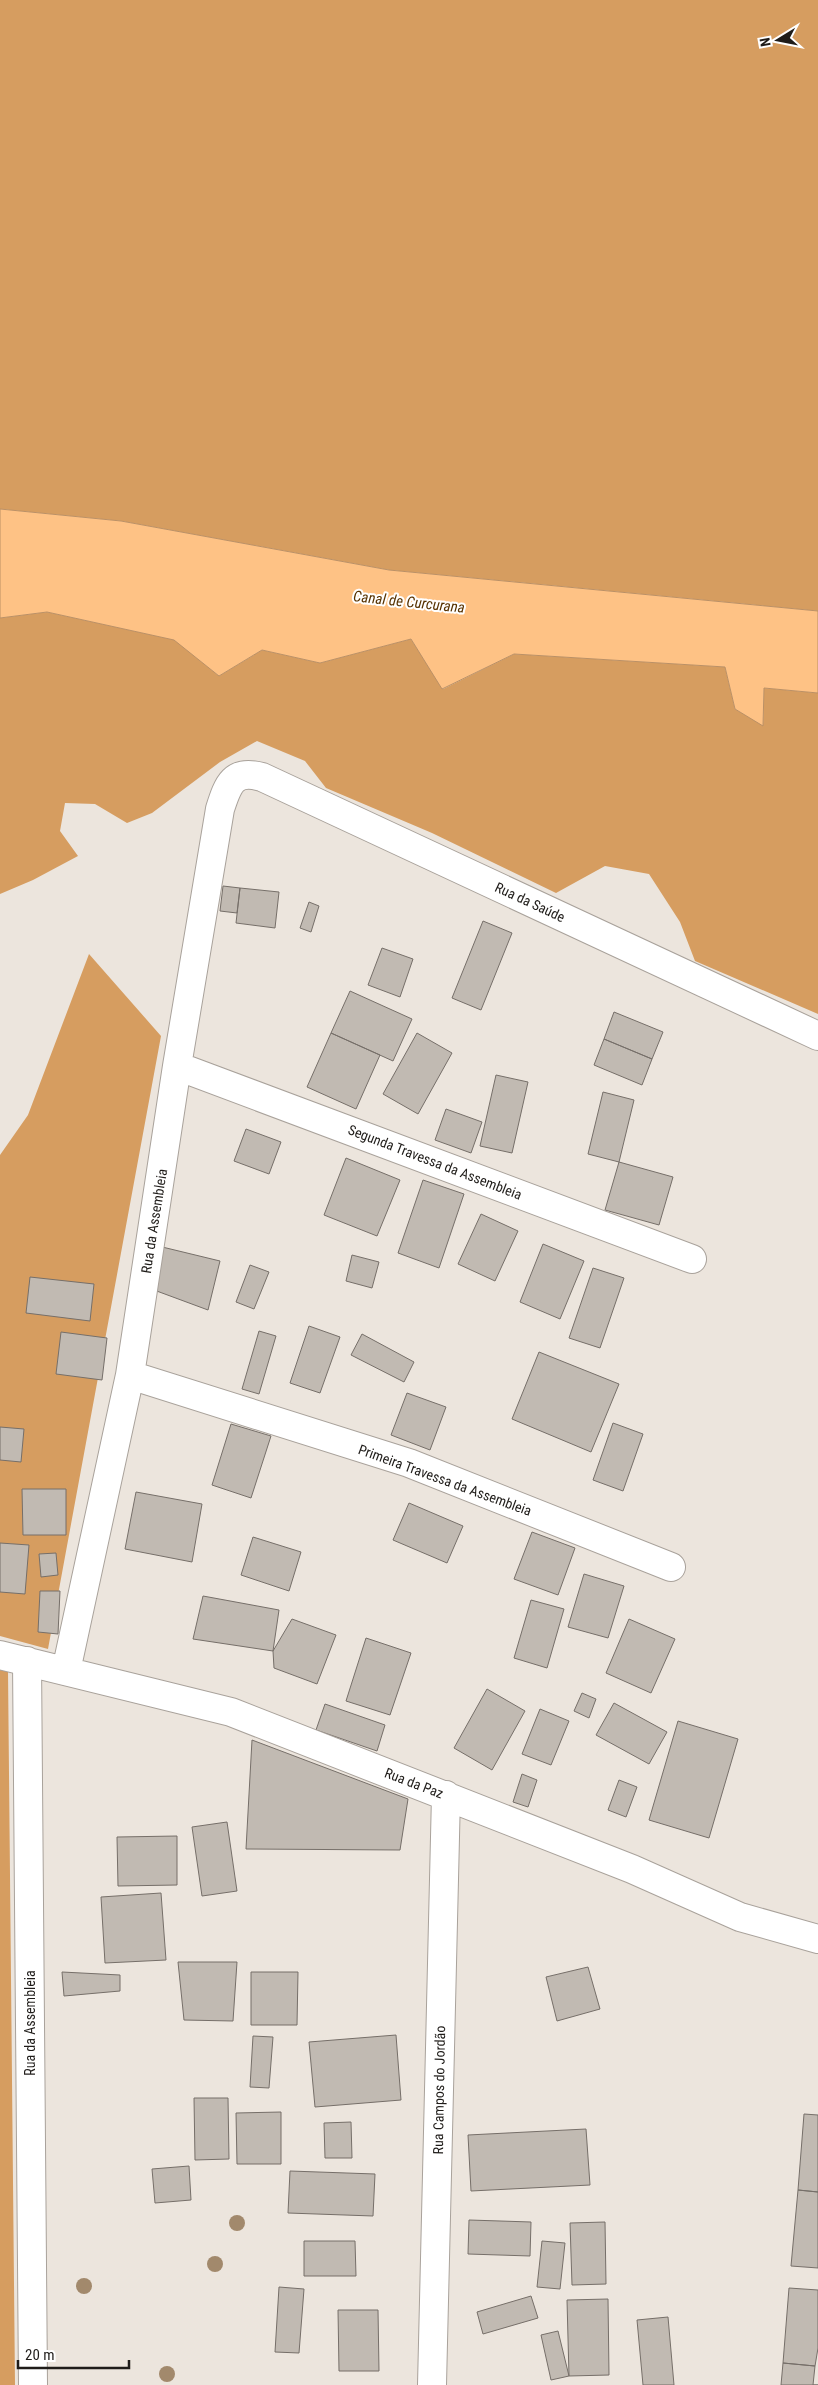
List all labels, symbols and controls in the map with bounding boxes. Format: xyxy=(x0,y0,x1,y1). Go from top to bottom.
north arrow xyxy=(753,15,803,65)
text: N xyxy=(757,37,774,48)
water label: Canal de Curcurana xyxy=(352,587,466,617)
street label: Rua da Saúde xyxy=(493,879,568,925)
street label: Segunda Travessa da Assembleia xyxy=(346,1121,524,1203)
street label: Rua da Assembleia xyxy=(138,1168,170,1274)
street label: Primeira Travessa da Assembleia xyxy=(356,1441,534,1519)
street label: Rua da Paz xyxy=(382,1765,446,1801)
street label: Rua da Assembleia xyxy=(22,1970,38,2076)
street label: Rua Campos do Jordão xyxy=(430,2026,448,2154)
scale bar xyxy=(18,2338,129,2370)
text: 20 m xyxy=(25,2346,55,2364)

